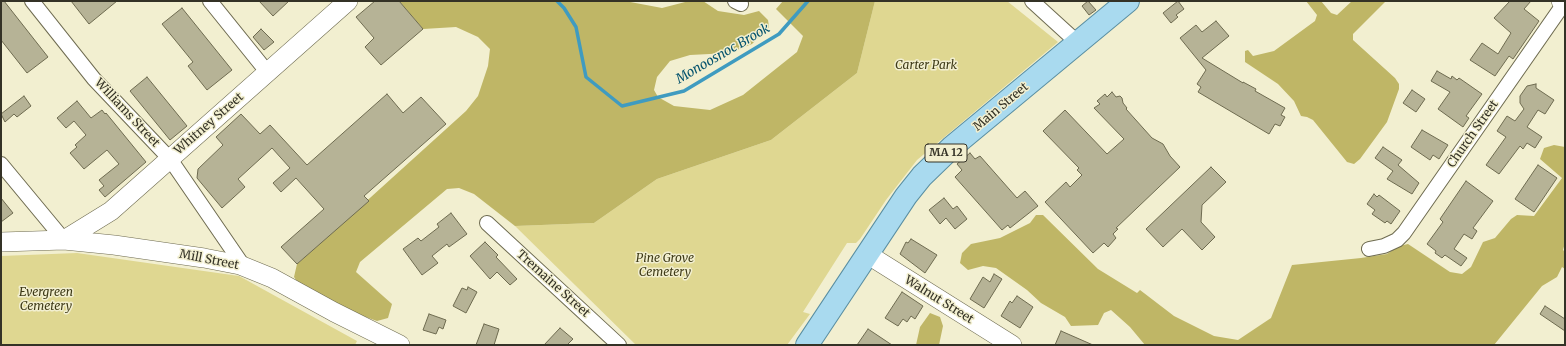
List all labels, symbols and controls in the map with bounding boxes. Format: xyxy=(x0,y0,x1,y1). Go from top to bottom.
water label: Monoosnoc Brook xyxy=(673,21,773,87)
park label: Carter Park xyxy=(895,59,957,73)
street label: Williams Street xyxy=(92,76,162,150)
street label: Main Street xyxy=(971,80,1031,134)
street label: Whitney Street xyxy=(171,90,247,158)
street label: Church Street xyxy=(1444,98,1502,170)
road number: MA 12 xyxy=(925,144,967,162)
street label: Mill Street xyxy=(178,247,240,273)
street label: Tremaine Street xyxy=(514,247,592,321)
park label: Pine Grove Cemetery xyxy=(636,252,694,280)
street label: Walnut Street xyxy=(902,273,976,327)
park label: Evergreen Cemetery xyxy=(19,286,73,314)

